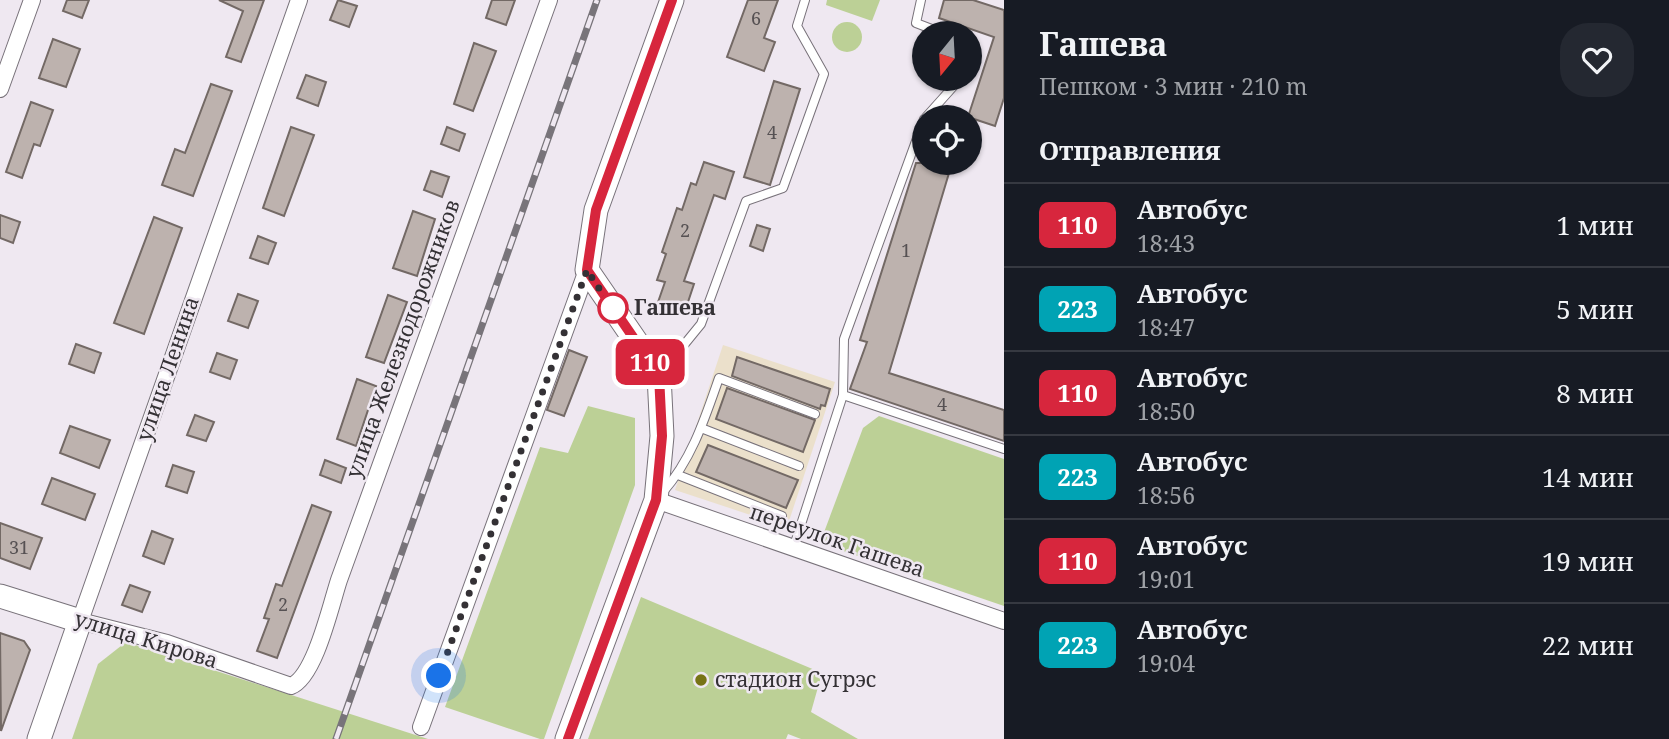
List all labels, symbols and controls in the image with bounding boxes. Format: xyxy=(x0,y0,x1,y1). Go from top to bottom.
house number: 6 xyxy=(751,6,761,30)
north arrow xyxy=(912,21,982,91)
map controls xyxy=(912,21,982,175)
text: Гашева xyxy=(1039,21,1168,66)
button: heart xyxy=(1560,23,1634,97)
text: Пешком · 3 мин · 210 m xyxy=(1039,70,1307,102)
button: locate xyxy=(912,105,982,175)
house number: 4 xyxy=(767,120,777,144)
text: Отправления xyxy=(1039,132,1221,168)
text: Автобус xyxy=(1137,191,1247,227)
street label: улица Железнодорожников xyxy=(339,196,466,482)
text: 1 мин xyxy=(1556,207,1634,243)
text: 110 xyxy=(1057,208,1098,241)
house number: 2 xyxy=(680,218,690,242)
text: 18:43 xyxy=(1137,227,1195,259)
house number: 1 xyxy=(901,238,911,262)
text: Автобус xyxy=(1137,275,1247,311)
text: 5 мин xyxy=(1556,291,1634,327)
text: 223 xyxy=(1057,292,1098,325)
street label: улица Ленина xyxy=(129,293,205,445)
marker: Гашева xyxy=(598,293,628,323)
place label: Гашева xyxy=(634,293,716,321)
text: 18:47 xyxy=(1137,311,1195,343)
line badge: 110 xyxy=(610,339,690,385)
text: 110 xyxy=(630,345,670,378)
text: Автобус xyxy=(1137,359,1247,395)
text: 8 мин xyxy=(1556,375,1634,411)
text: 110 xyxy=(1057,376,1098,409)
house number: 4 xyxy=(937,392,947,416)
text: 18:50 xyxy=(1137,395,1195,427)
text: Автобус xyxy=(1137,443,1247,479)
text: 14 мин xyxy=(1542,459,1634,495)
text: 223 xyxy=(1057,460,1098,493)
text: 18:56 xyxy=(1137,479,1195,511)
street label: переулок Гашева xyxy=(746,497,928,583)
text: Автобус xyxy=(1137,527,1247,563)
house number: 31 xyxy=(9,535,29,559)
text: 19 мин xyxy=(1542,543,1634,579)
text: 110 xyxy=(1057,544,1098,577)
text: 19:01 xyxy=(1137,563,1195,595)
house number: 2 xyxy=(278,592,288,616)
street label: улица Кирова xyxy=(71,604,221,674)
text: Автобус xyxy=(1137,611,1247,647)
text: 22 мин xyxy=(1542,627,1634,663)
text: 223 xyxy=(1057,628,1098,661)
text: 19:04 xyxy=(1137,647,1195,679)
your location xyxy=(421,658,456,693)
place label: стадион Сугрэс xyxy=(715,665,876,693)
marker: стадион Сугрэс xyxy=(693,672,709,688)

